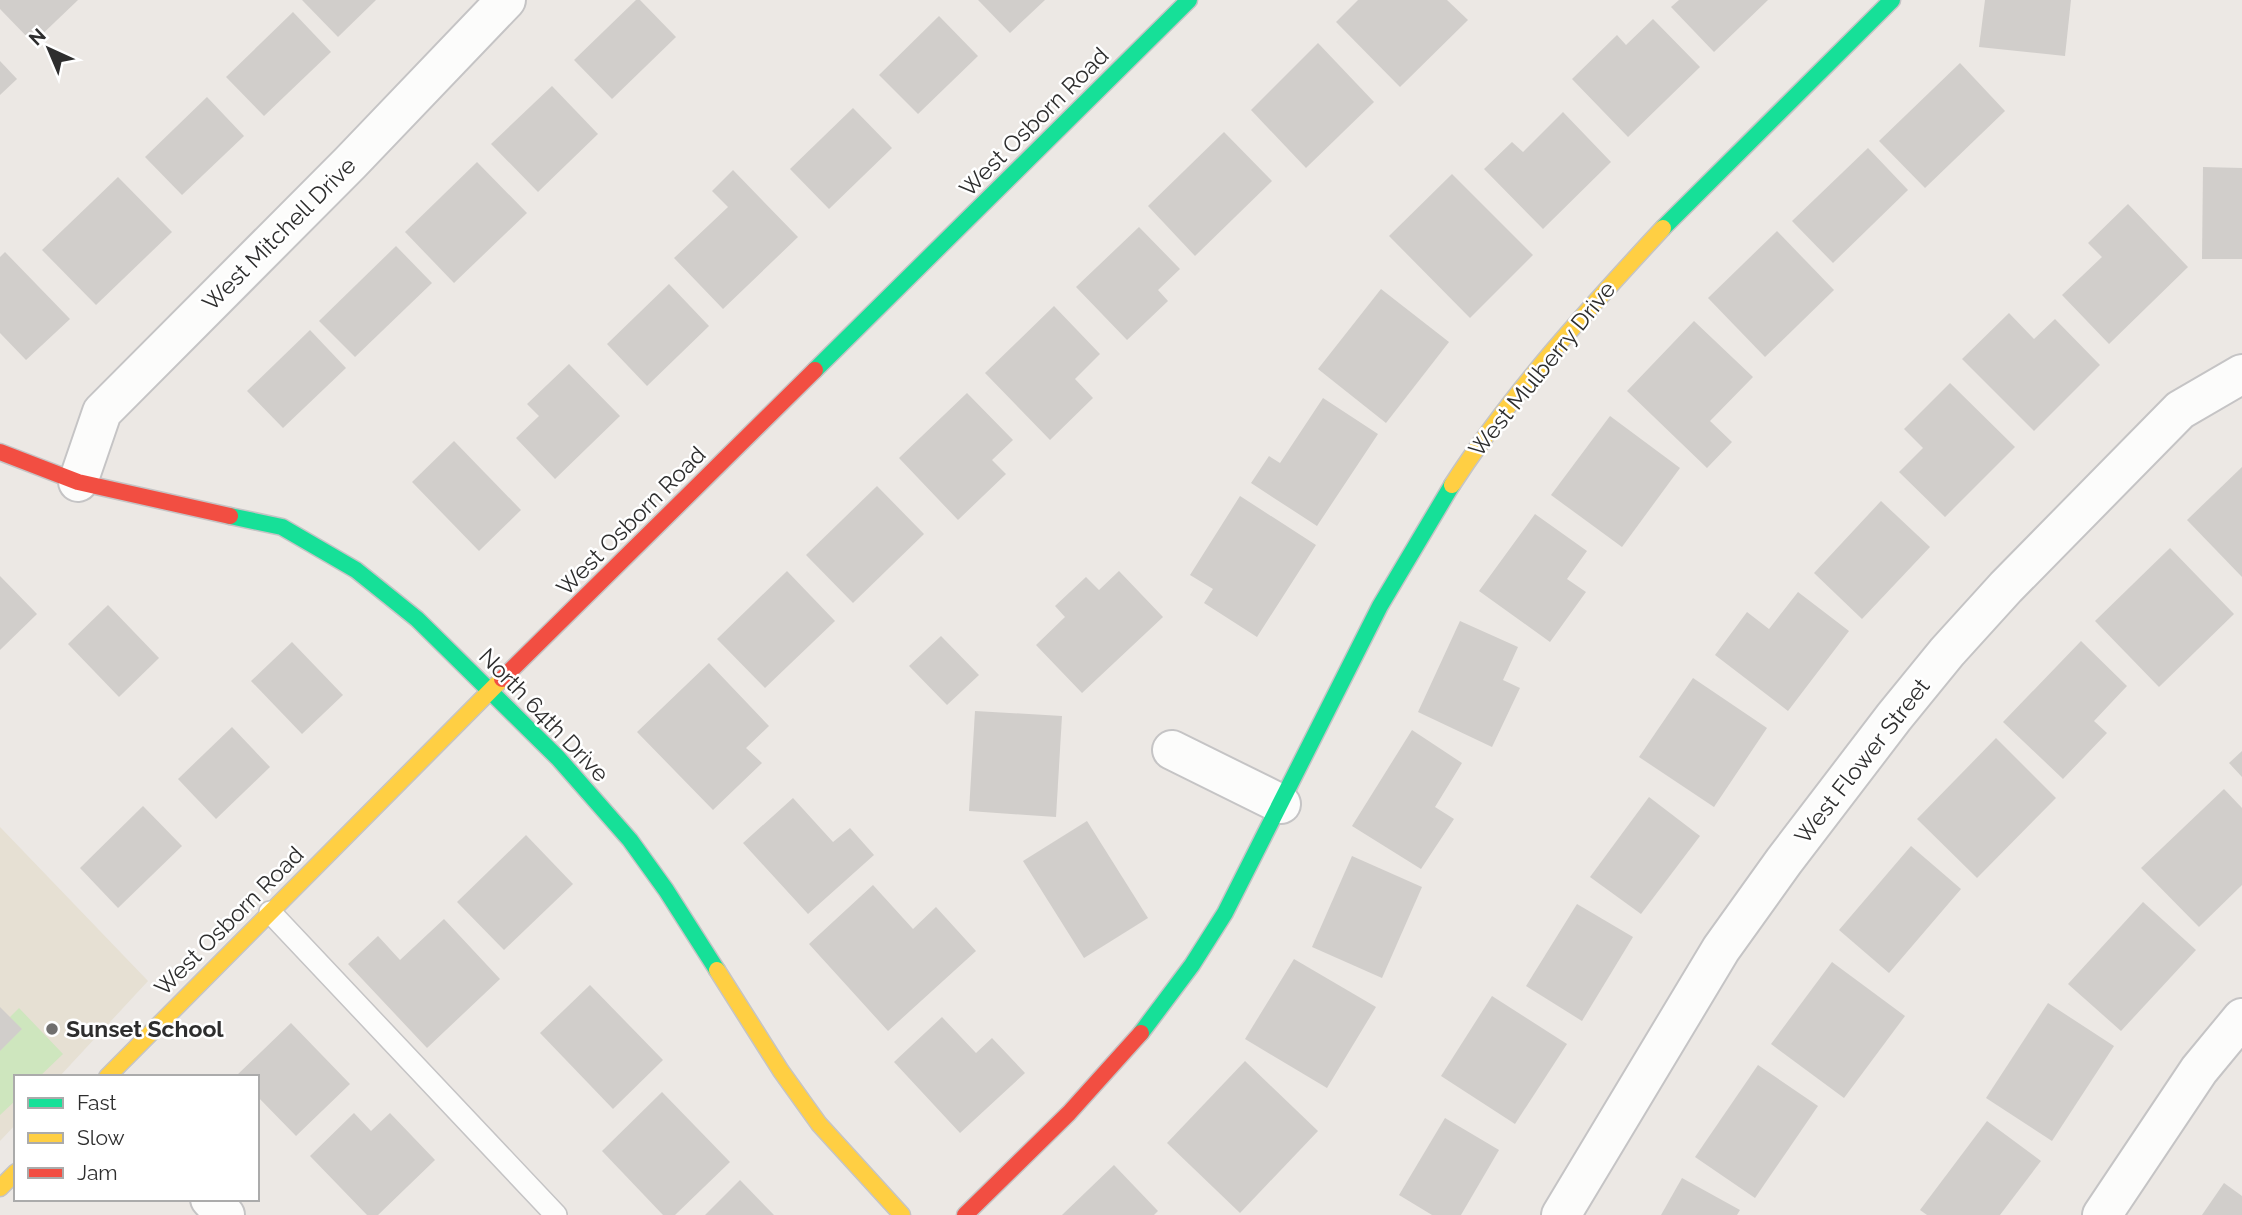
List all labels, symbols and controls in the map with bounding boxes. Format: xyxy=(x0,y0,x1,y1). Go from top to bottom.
north arrow xyxy=(14,14,84,84)
text: N xyxy=(24,24,50,50)
street label: West Osborn Road xyxy=(954,42,1114,202)
street label: West Mitchell Drive xyxy=(196,151,361,316)
street label: West Mulberry Drive xyxy=(1463,276,1620,462)
street label: West Osborn Road xyxy=(551,441,711,601)
street label: North 64th Drive xyxy=(474,642,615,787)
street label: West Flower Street xyxy=(1789,672,1935,849)
street label: West Osborn Road xyxy=(149,841,309,1001)
place label: Sunset School xyxy=(66,1015,224,1042)
marker: Sunset School xyxy=(44,1021,60,1037)
legend xyxy=(14,1075,259,1201)
text: Fast xyxy=(77,1090,117,1115)
text: Slow xyxy=(77,1125,125,1150)
text: Jam xyxy=(77,1160,118,1185)

